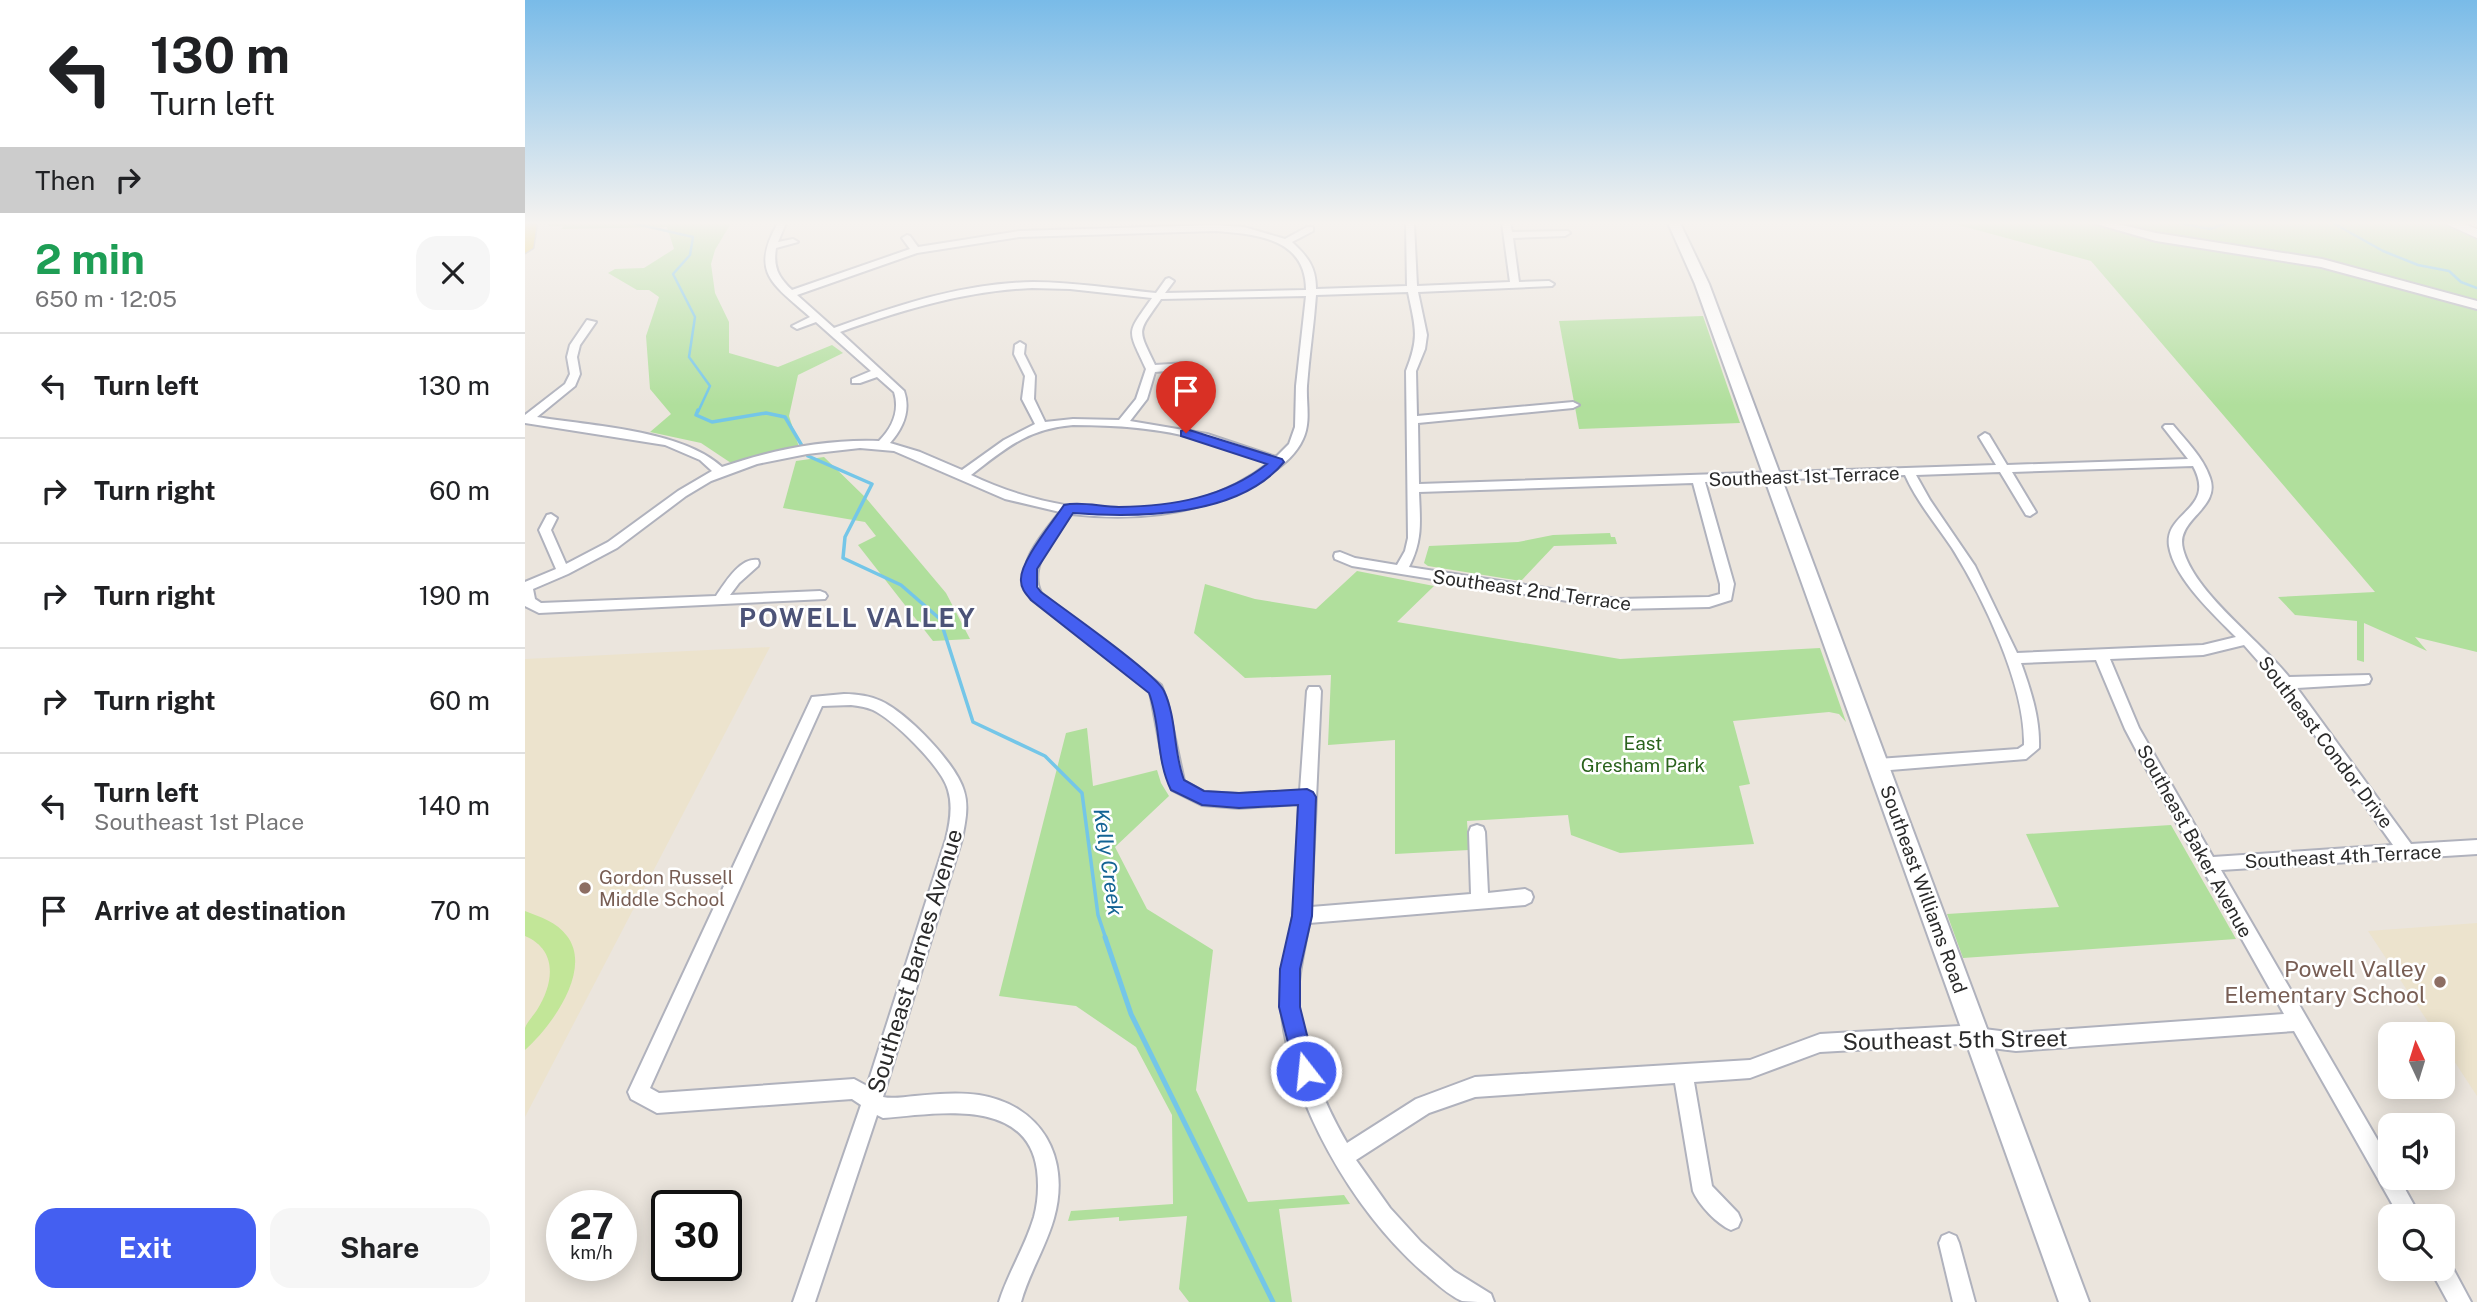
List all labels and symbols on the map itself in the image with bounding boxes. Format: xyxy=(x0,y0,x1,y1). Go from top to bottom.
pin xyxy=(1156,361,1216,433)
street label: Southeast 1st Terrace xyxy=(1708,462,1900,490)
street label: Southeast 2nd Terrace xyxy=(1431,565,1633,615)
district label: POWELL VALLEY xyxy=(739,602,977,633)
street label: Southeast Condor Drive xyxy=(2254,652,2398,832)
park label: East Gresham Park xyxy=(1581,732,1706,776)
street label: Southeast Baker Avenue xyxy=(2133,741,2257,941)
street label: Southeast Williams Road xyxy=(1876,782,1972,996)
water label: Kelly Creek xyxy=(1089,807,1128,918)
street label: Southeast Barnes Avenue xyxy=(861,825,968,1096)
street label: Southeast 4th Terrace xyxy=(2244,840,2442,872)
place label: Gordon Russell Middle School xyxy=(599,866,734,910)
marker: Gordon Russell Middle School xyxy=(577,880,593,896)
place label: Powell Valley Elementary School xyxy=(2224,955,2426,1008)
marker: Powell Valley Elementary School xyxy=(2432,974,2448,990)
north arrow xyxy=(2378,1022,2455,1099)
street label: Southeast 5th Street xyxy=(1842,1024,2068,1055)
position arrow xyxy=(1269,1034,1343,1108)
speed limit sign: 30 xyxy=(651,1190,742,1281)

